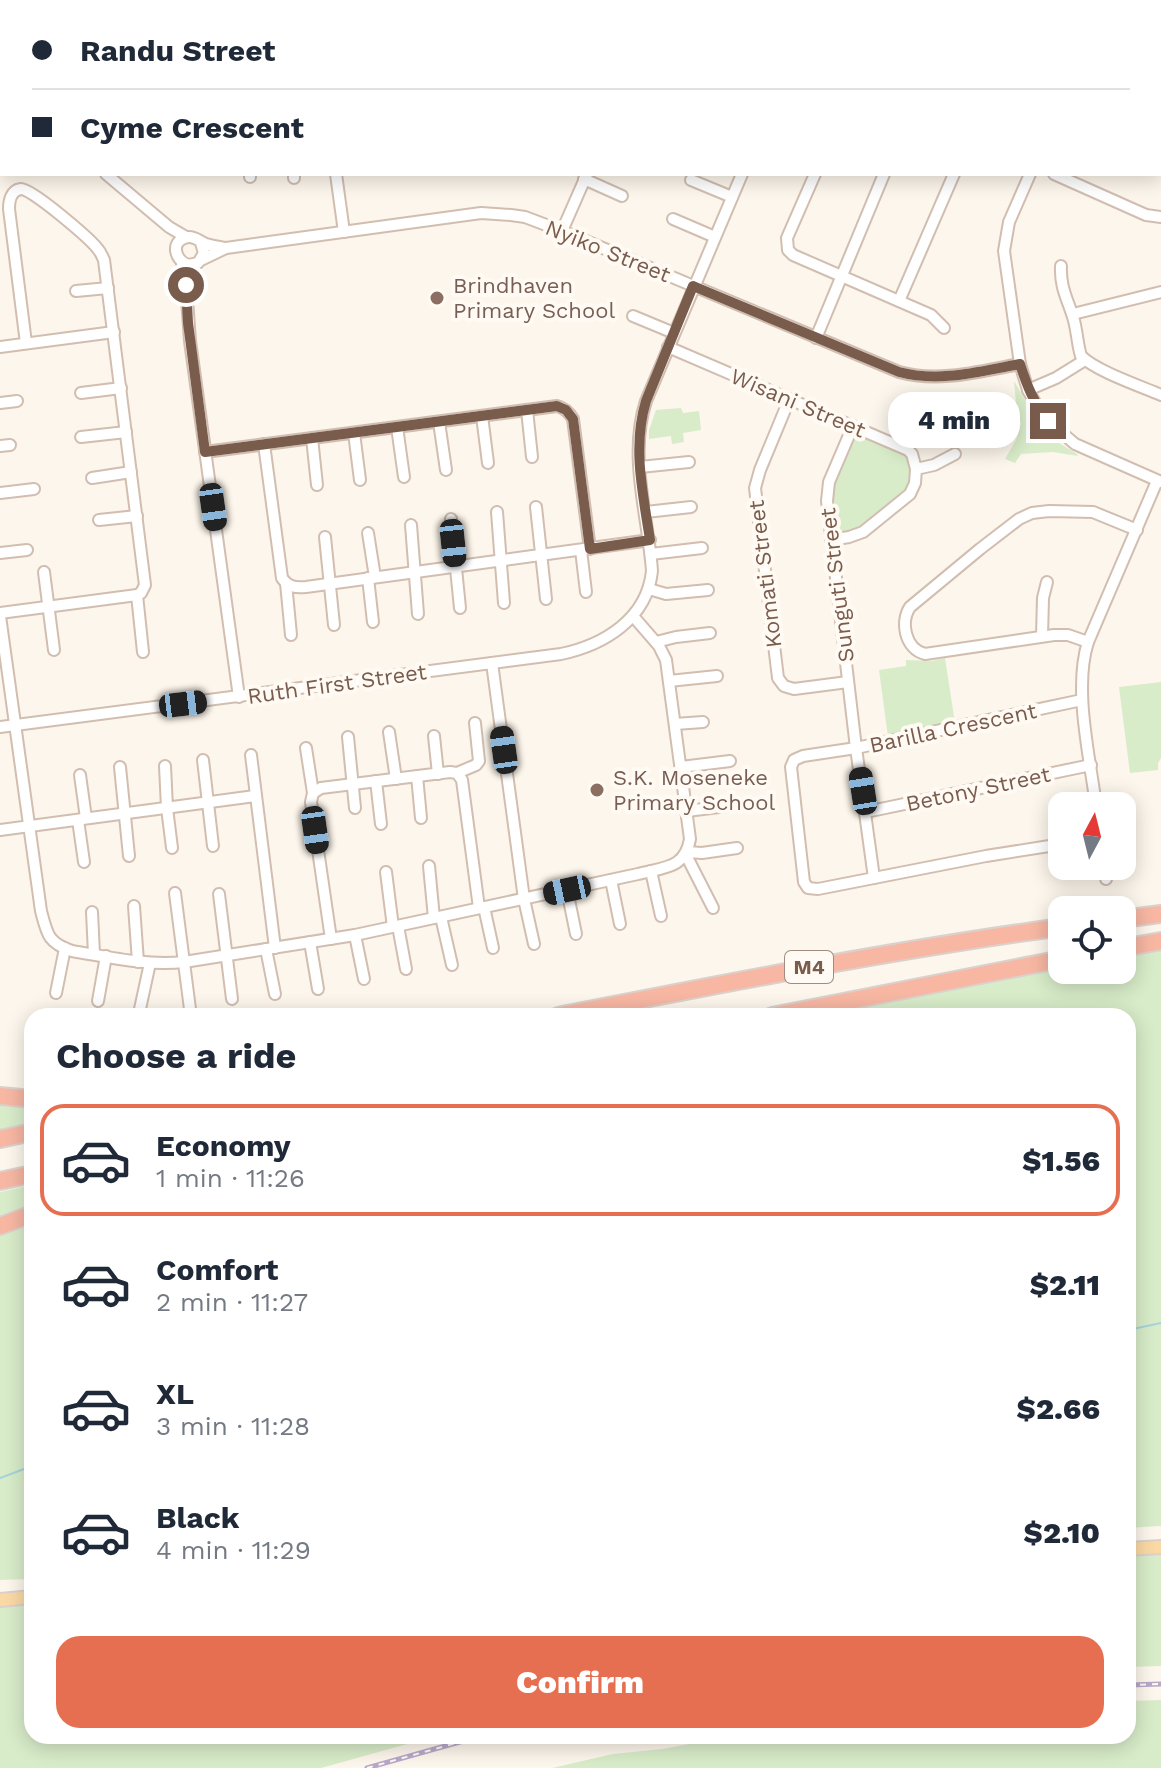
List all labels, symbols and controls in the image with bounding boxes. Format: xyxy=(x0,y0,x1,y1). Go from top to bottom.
text: Randu Street xyxy=(80,33,275,68)
text: Cyme Crescent xyxy=(80,110,304,145)
street label: Nyiko Street xyxy=(542,215,674,287)
route start xyxy=(168,267,204,303)
place label: Brindhaven Primary School xyxy=(453,273,615,323)
marker: Brindhaven Primary School xyxy=(428,289,446,307)
street label: Wisani Street xyxy=(727,363,869,443)
callout: 4 min xyxy=(888,393,1020,449)
route end xyxy=(1030,403,1066,439)
text: 4 min xyxy=(918,405,990,435)
car xyxy=(198,482,228,532)
street label: Komati Street xyxy=(744,499,786,649)
street label: Sunguti Street xyxy=(815,506,859,664)
car xyxy=(439,518,467,568)
street label: Ruth First Street xyxy=(246,659,428,709)
car xyxy=(158,689,208,719)
street label: Barilla Crescent xyxy=(867,698,1039,758)
car xyxy=(489,725,519,775)
street label: Betony Street xyxy=(904,761,1052,817)
place label: S.K. Moseneke Primary School xyxy=(613,765,775,815)
car xyxy=(847,765,879,817)
marker: S.K. Moseneke Primary School xyxy=(588,781,606,799)
north arrow xyxy=(1048,792,1136,880)
map controls xyxy=(1048,792,1136,984)
car xyxy=(300,805,330,855)
car xyxy=(541,873,593,907)
button: locate xyxy=(1048,896,1136,984)
road number: M4 xyxy=(785,951,833,983)
text: Choose a ride xyxy=(56,1035,296,1077)
icon: car xyxy=(60,1124,132,1196)
text: Economy xyxy=(156,1128,291,1163)
text: $1.56 xyxy=(1022,1143,1100,1178)
text: 1 min · 11:26 xyxy=(156,1163,305,1193)
icon: car xyxy=(60,1248,132,1320)
text: Comfort xyxy=(156,1252,278,1287)
text: $2.11 xyxy=(1030,1267,1100,1302)
text: 2 min · 11:27 xyxy=(156,1287,308,1317)
icon: car xyxy=(60,1372,132,1444)
text: XL xyxy=(156,1376,194,1411)
text: $2.66 xyxy=(1017,1391,1100,1426)
text: 3 min · 11:28 xyxy=(156,1411,310,1441)
icon: car xyxy=(60,1496,132,1568)
text: Black xyxy=(156,1500,240,1535)
text: $2.10 xyxy=(1024,1515,1100,1550)
text: 4 min · 11:29 xyxy=(156,1535,311,1565)
button: Confirm xyxy=(56,1636,1104,1728)

